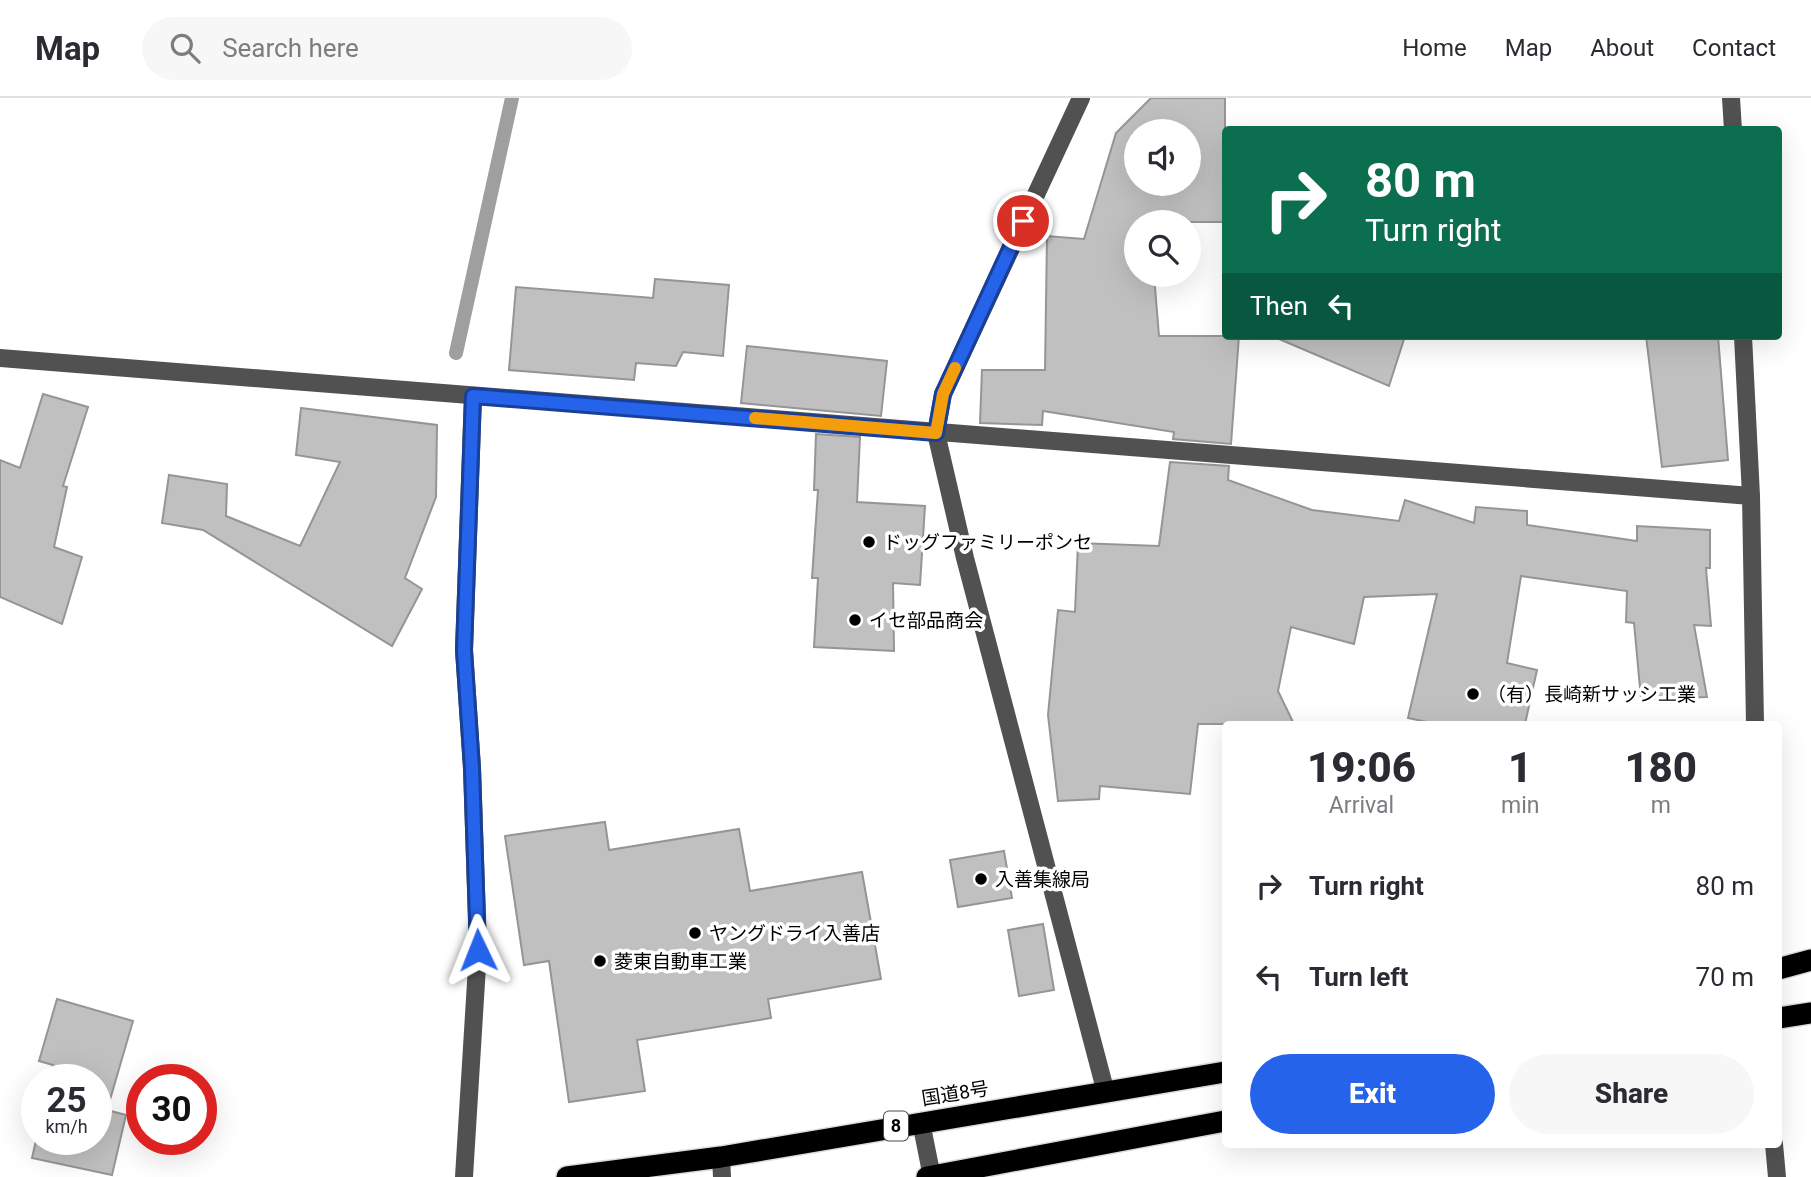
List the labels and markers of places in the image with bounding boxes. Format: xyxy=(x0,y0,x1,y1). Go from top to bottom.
pin xyxy=(993,191,1053,251)
place label: ドッグファミリーポンセ xyxy=(883,531,1092,554)
marker: ドッグファミリーポンセ xyxy=(861,534,877,550)
place label: イセ部品商会 xyxy=(869,609,983,632)
marker: イセ部品商会 xyxy=(847,612,863,628)
place label: （有）長崎新サッシ工業 xyxy=(1487,683,1696,706)
marker: （有）長崎新サッシ工業 xyxy=(1465,686,1481,702)
place label: 入善集線局 xyxy=(995,868,1090,891)
marker: 入善集線局 xyxy=(973,871,989,887)
place label: ヤングドライ入善店 xyxy=(709,922,880,945)
marker: ヤングドライ入善店 xyxy=(687,925,703,941)
place label: 菱東自動車工業 xyxy=(614,950,747,973)
marker: 菱東自動車工業 xyxy=(592,953,608,969)

